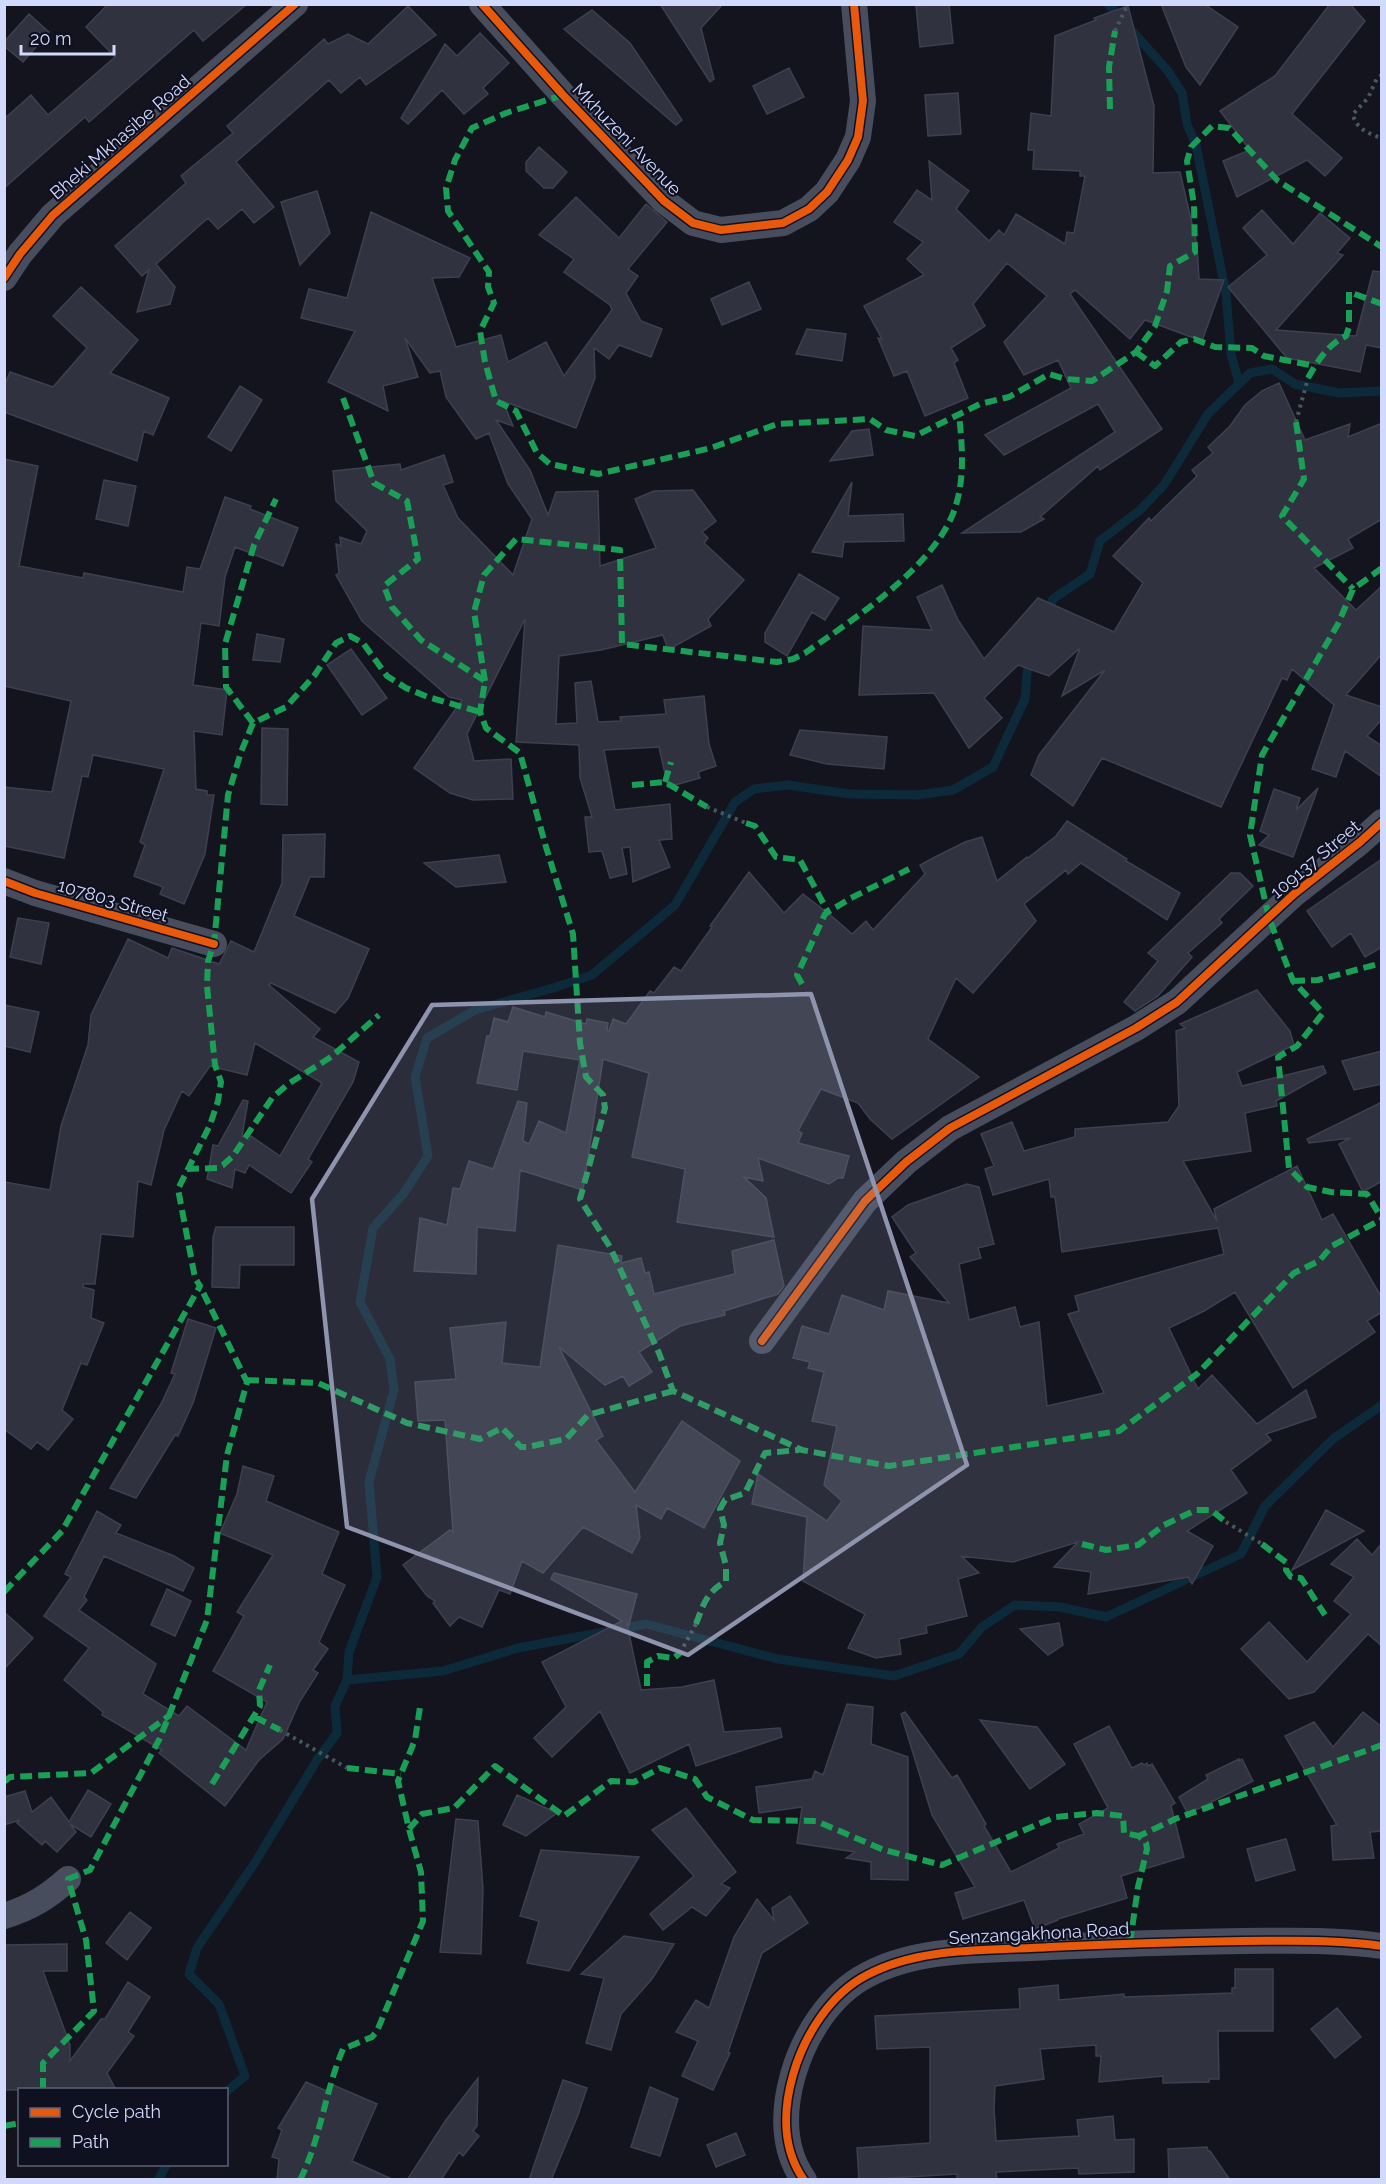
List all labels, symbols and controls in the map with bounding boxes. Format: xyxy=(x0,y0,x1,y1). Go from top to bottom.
scale bar xyxy=(21,18,114,56)
text: 20 m xyxy=(30,28,72,49)
street label: Bheki Mkhasibe Road xyxy=(46,70,194,204)
street label: Mkhuzeni Avenue xyxy=(568,79,686,200)
street label: 109137 Street xyxy=(1266,815,1364,903)
street label: 107803 Street xyxy=(55,874,171,926)
street label: Senzangakhona Road xyxy=(948,1918,1130,1948)
legend xyxy=(18,2088,228,2166)
text: Cycle path xyxy=(72,2101,161,2122)
text: Path xyxy=(72,2131,109,2152)

